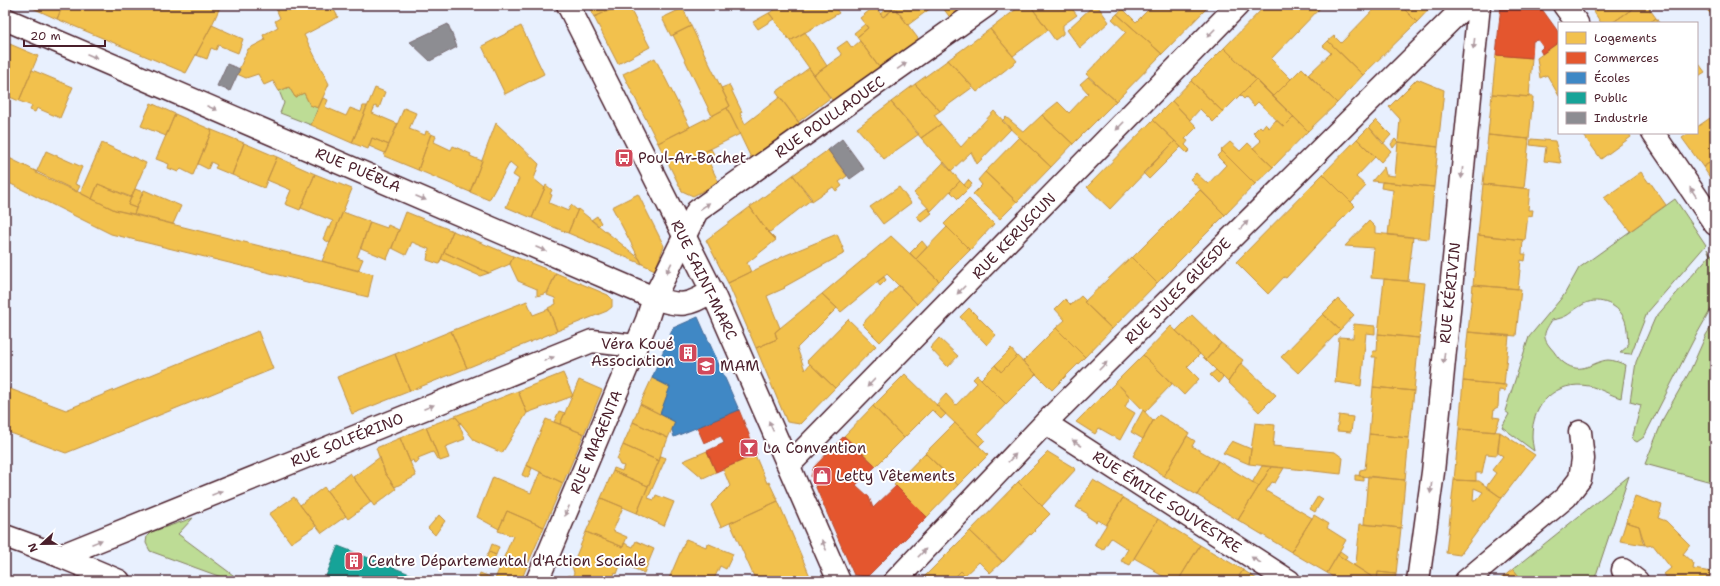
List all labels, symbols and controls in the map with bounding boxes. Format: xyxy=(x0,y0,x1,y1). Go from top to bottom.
scale bar xyxy=(24,22,105,48)
legend xyxy=(1558,22,1698,134)
text: 20 m xyxy=(30,28,61,44)
one-way arrow xyxy=(1206,28,1216,38)
text: Logements xyxy=(1594,30,1657,46)
one-way arrow xyxy=(1471,38,1478,50)
text: Commerces xyxy=(1594,50,1659,66)
one-way arrow xyxy=(87,54,99,60)
one-way arrow xyxy=(897,62,907,70)
text: Écoles xyxy=(1594,70,1630,86)
street label: RUE POULLAOUEC xyxy=(771,72,889,162)
text: Public xyxy=(1594,90,1628,106)
one-way arrow xyxy=(206,105,218,111)
text: Industrie xyxy=(1594,110,1648,126)
one-way arrow xyxy=(1116,121,1125,131)
street label: RUE PUÉBLA xyxy=(312,142,404,197)
bus stop icon: Poul-Ar-Bachet xyxy=(613,147,635,169)
place label: Poul-Ar-Bachet xyxy=(638,148,746,168)
one-way arrow xyxy=(1458,167,1465,179)
one-way arrow xyxy=(1689,186,1697,197)
street label: RUE KERUSCUN xyxy=(968,189,1060,283)
one-way arrow xyxy=(416,195,428,201)
one-way arrow xyxy=(699,202,710,210)
street label: RUE SAINT-MARC xyxy=(666,217,742,343)
one-way arrow xyxy=(1239,220,1249,229)
street label: RUE JULES GUESDE xyxy=(1120,233,1236,349)
street label: RUE KÉRIVIN xyxy=(1434,241,1465,345)
one-way arrow xyxy=(535,246,546,252)
one-way arrow xyxy=(666,262,672,274)
one-way arrow xyxy=(957,285,966,295)
place label: Véra Koué Association xyxy=(591,334,674,371)
building icon: Véra Koué Association xyxy=(677,342,699,364)
one-way arrow xyxy=(1440,352,1447,364)
one-way arrow xyxy=(544,355,556,361)
school or university icon: MAM xyxy=(695,355,717,377)
place label: MAM xyxy=(720,356,760,376)
one-way arrow xyxy=(1098,361,1108,371)
one-way arrow xyxy=(866,378,876,388)
street label: RUE MAGENTA xyxy=(565,387,627,497)
one-way arrow xyxy=(423,404,435,410)
street label: RUE SOLFÉRINO xyxy=(287,407,406,472)
one-way arrow xyxy=(768,420,774,432)
bar icon: La Convention xyxy=(738,437,760,459)
place label: La Convention xyxy=(763,438,866,458)
one-way arrow xyxy=(1072,439,1082,447)
street label: RUE ÉMILE SOUVESTRE xyxy=(1089,445,1246,558)
one-way arrow xyxy=(1007,453,1016,464)
shop icon: Letty Vêtements xyxy=(811,465,833,487)
place label: Letty Vêtements xyxy=(836,466,955,486)
one-way arrow xyxy=(1427,481,1434,494)
one-way arrow xyxy=(212,490,223,496)
one-way arrow xyxy=(563,505,569,517)
north arrow xyxy=(22,524,62,564)
one-way arrow xyxy=(91,538,103,544)
text: N xyxy=(24,540,42,554)
one-way arrow xyxy=(821,540,827,551)
one-way arrow xyxy=(917,548,927,558)
building icon: Centre Départemental d'Action Sociale xyxy=(343,550,365,572)
place label: Centre Départemental d'Action Sociale xyxy=(368,551,646,571)
one-way arrow xyxy=(1251,556,1261,564)

